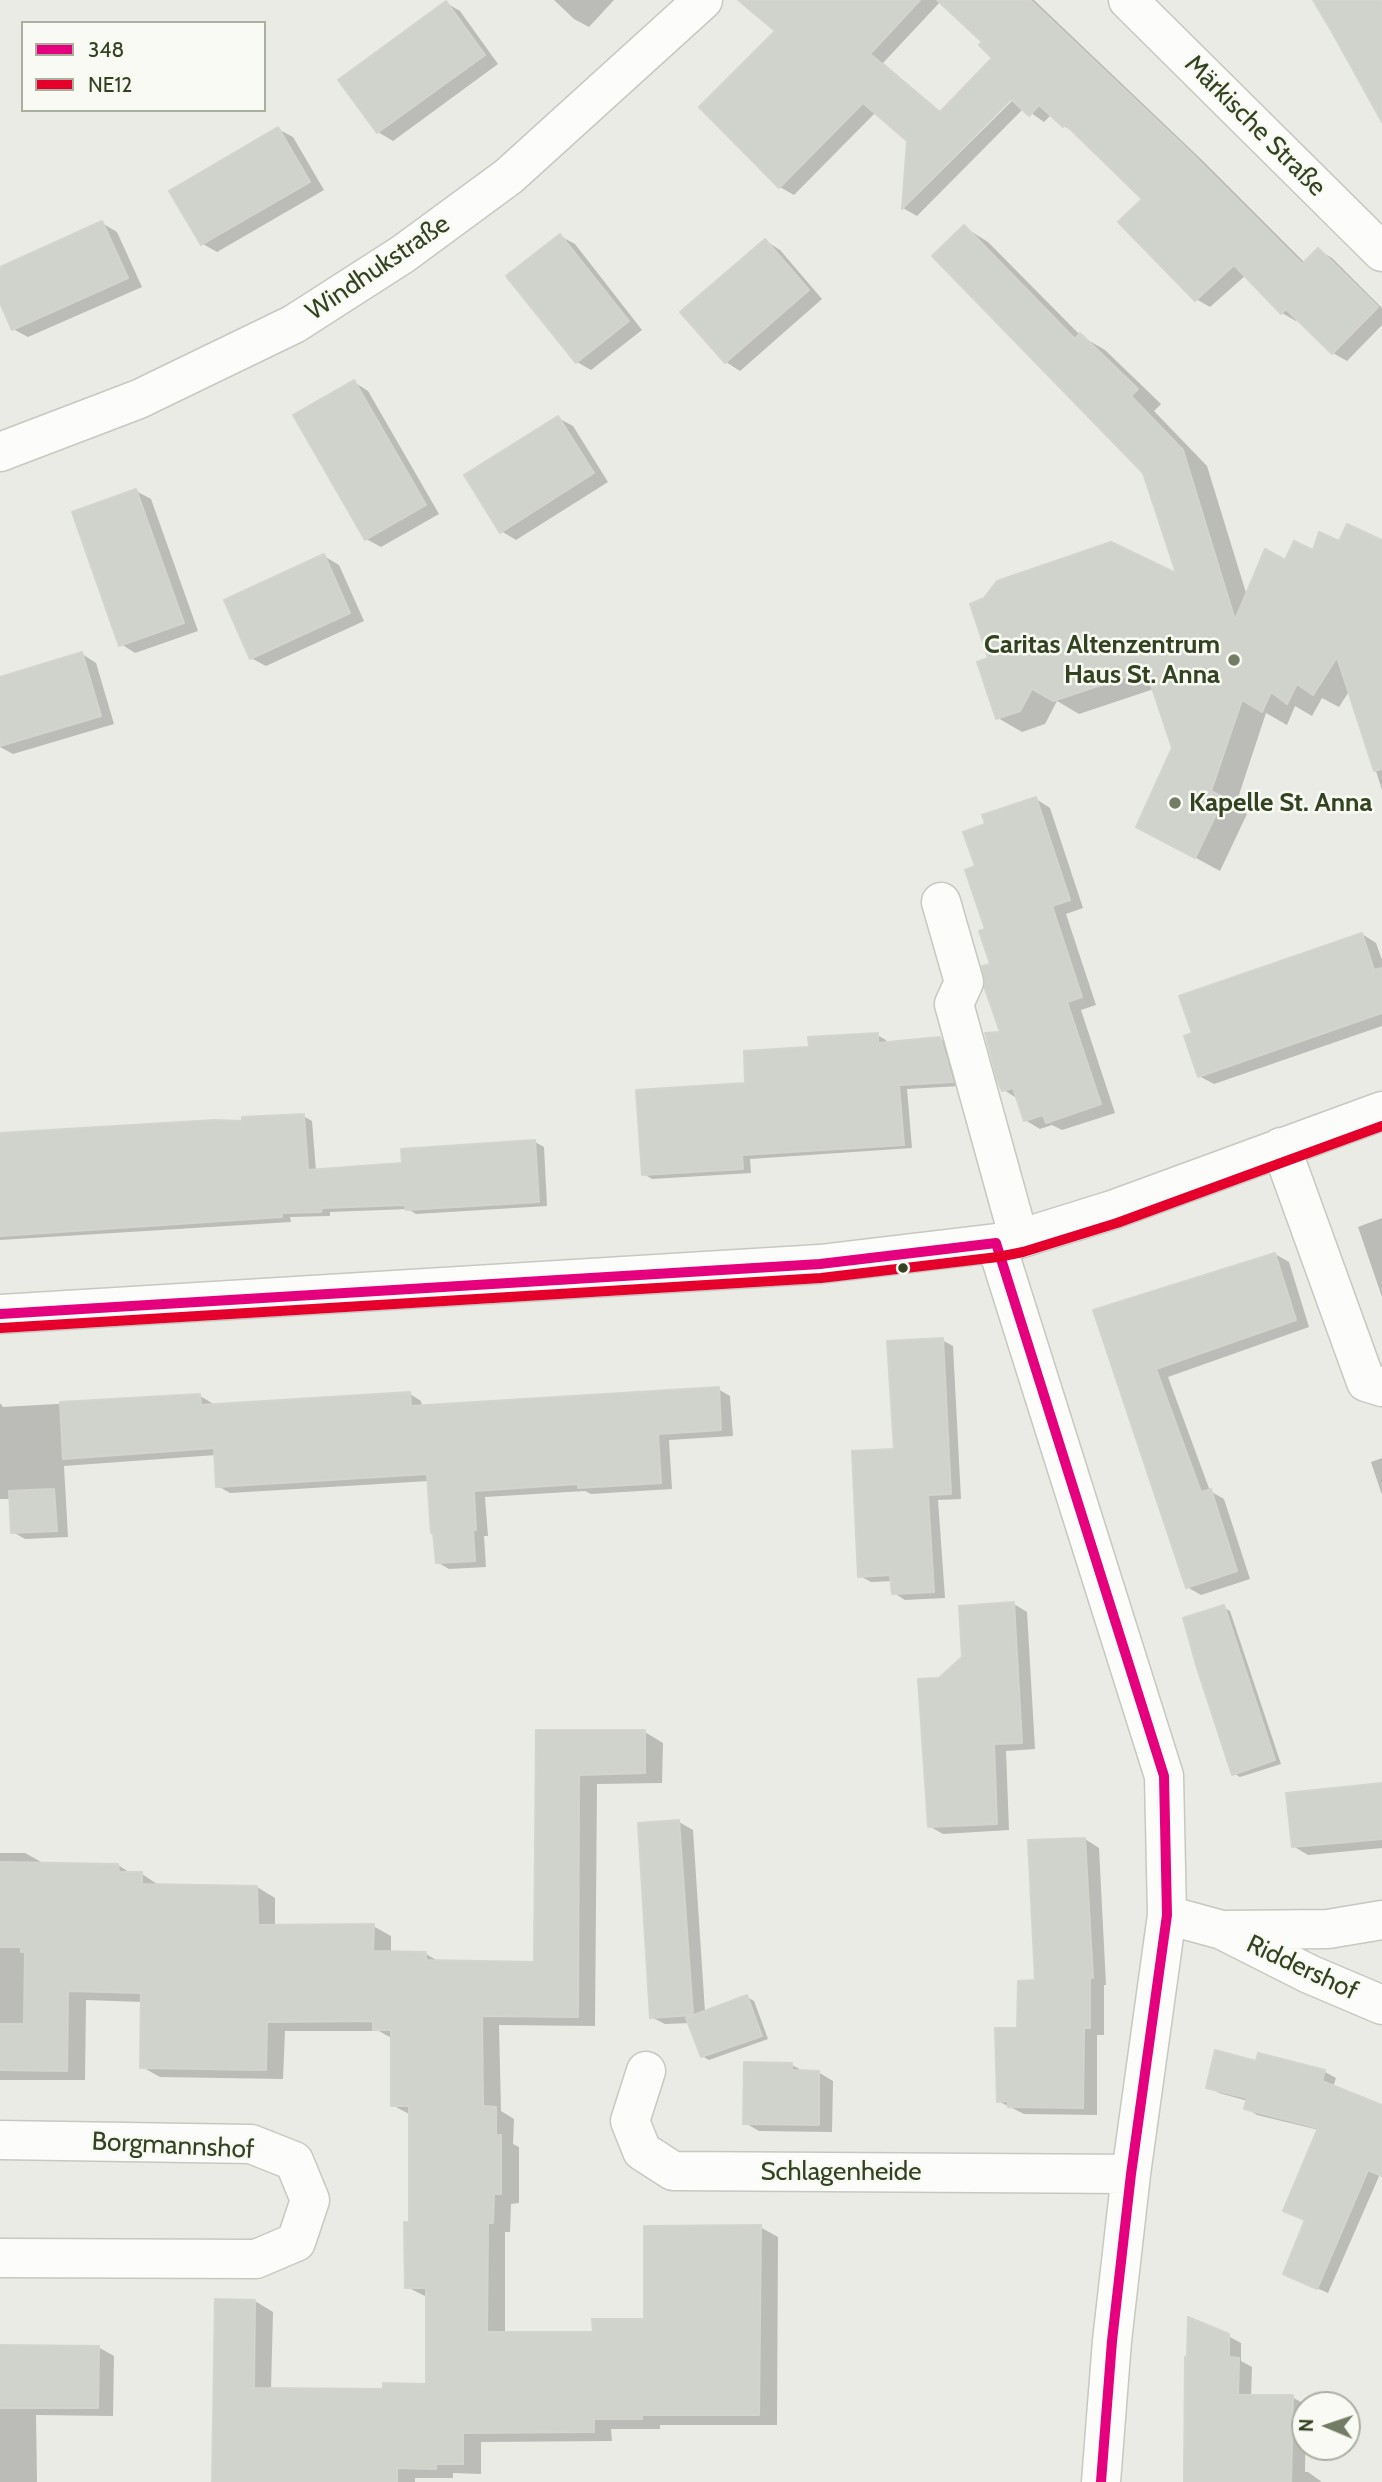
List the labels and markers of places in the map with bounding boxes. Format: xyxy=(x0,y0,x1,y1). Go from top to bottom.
place label: Caritas Altenzentrum Haus St. Anna xyxy=(984,629,1220,690)
marker: Caritas Altenzentrum Haus St. Anna xyxy=(1226,652,1242,668)
place label: Kapelle St. Anna xyxy=(1189,787,1372,819)
marker: Kapelle St. Anna xyxy=(1167,795,1183,811)
unlabelled marker xyxy=(896,1261,910,1275)

